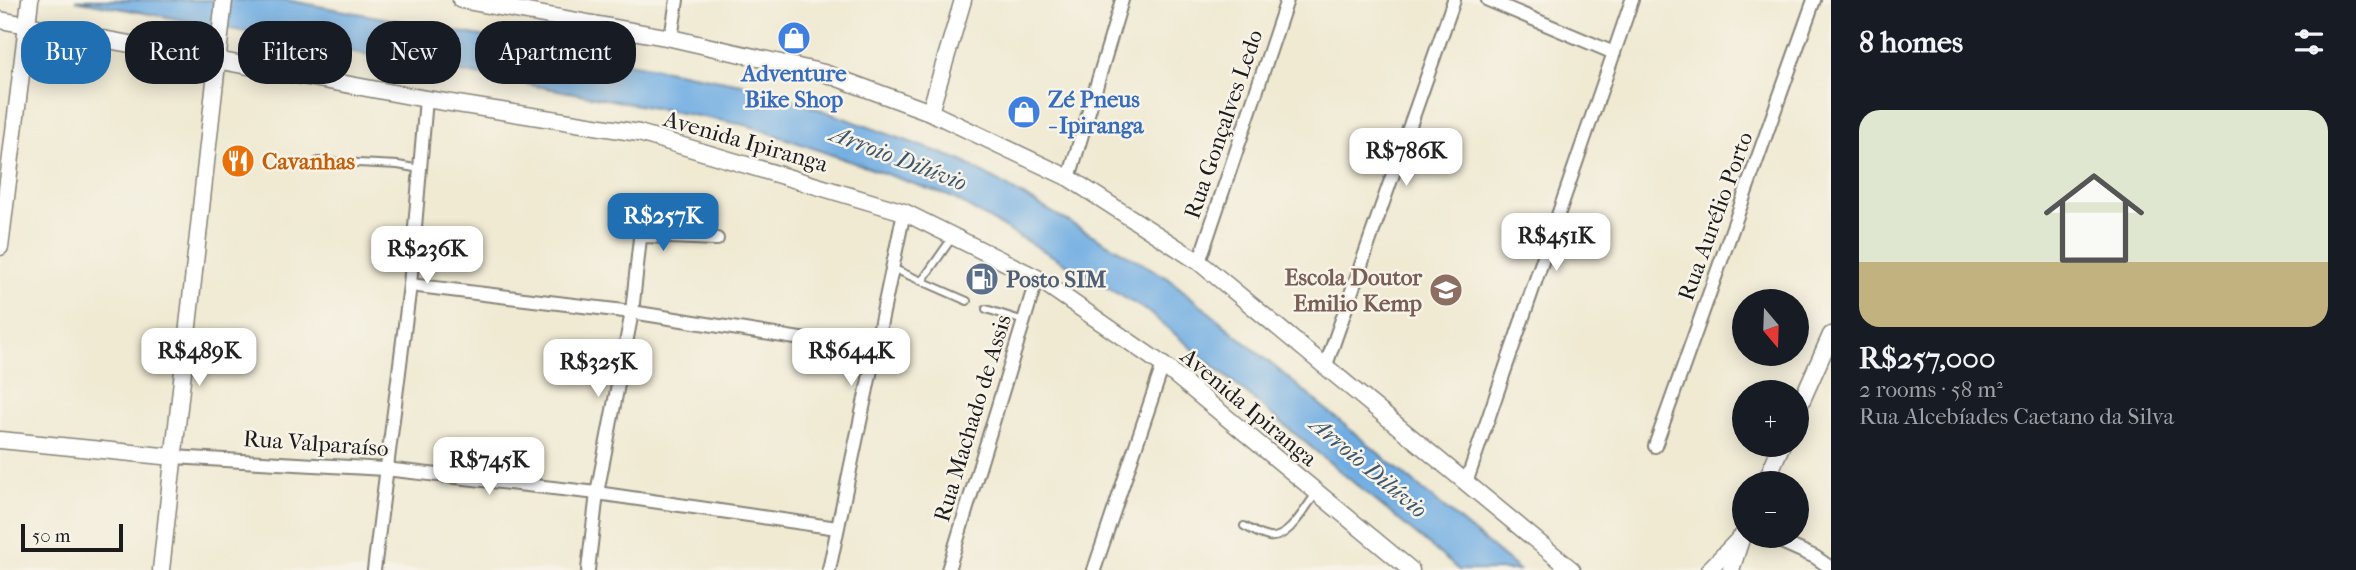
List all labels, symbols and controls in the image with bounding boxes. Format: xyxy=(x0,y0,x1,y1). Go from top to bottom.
shop icon: Adventure Bike Shop xyxy=(775,19,813,57)
chip: Buy xyxy=(21,21,111,84)
chip: Rent xyxy=(125,21,224,84)
chip: Filters xyxy=(238,21,352,84)
chip: New xyxy=(366,21,461,84)
chip: Apartment xyxy=(475,21,636,84)
icon: filters xyxy=(2290,23,2328,61)
text: 8 homes xyxy=(1859,25,1963,60)
street label: Rua Gonçalves Ledo xyxy=(1178,26,1268,222)
place label: Adventure Bike Shop xyxy=(739,60,847,113)
place label: Zé Pneus - Ipiranga xyxy=(1048,86,1145,139)
shop icon: Zé Pneus - Ipiranga xyxy=(1005,93,1043,131)
street label: Avenida Ipiranga xyxy=(660,105,831,178)
water label: Arroio Dilúvio xyxy=(824,118,971,197)
pin: R$786K xyxy=(1349,128,1463,188)
street label: Rua Aurélio Porto xyxy=(1672,128,1759,304)
text: R$786K xyxy=(1365,137,1447,164)
restaurant icon: Cavanhas xyxy=(219,142,257,180)
place label: Cavanhas xyxy=(262,148,356,175)
icon: home xyxy=(2031,155,2157,281)
pin: R$257K xyxy=(606,194,720,253)
text: R$257K xyxy=(624,202,702,229)
pin: R$451K xyxy=(1499,214,1613,273)
text: R$451K xyxy=(1517,222,1595,249)
pin: R$236K xyxy=(370,226,484,286)
text: R$236K xyxy=(387,235,467,262)
fuel station icon: Posto SIM xyxy=(963,260,1001,298)
place label: Escola Doutor Emilio Kemp xyxy=(1284,264,1423,317)
place label: Posto SIM xyxy=(1006,266,1106,293)
school or university icon: Escola Doutor Emilio Kemp xyxy=(1427,271,1465,309)
north arrow xyxy=(1732,289,1810,366)
map controls xyxy=(1732,289,1809,548)
street label: Rua Machado de Assis xyxy=(928,311,1017,525)
pin: R$489K xyxy=(142,328,256,388)
pin: R$644K xyxy=(794,328,908,388)
text: R$489K xyxy=(157,337,241,364)
text: R$644K xyxy=(808,337,894,364)
pin: R$325K xyxy=(541,340,655,399)
text: R$257,000 xyxy=(1859,341,1995,376)
street label: Avenida Ipiranga xyxy=(1174,342,1323,472)
text: R$325K xyxy=(559,348,637,375)
text: 2 rooms · 58 m² xyxy=(1859,376,2003,403)
button: + xyxy=(1732,380,1809,457)
text: Rua Alcebíades Caetano da Silva xyxy=(1859,403,2174,430)
water label: Arroio Dilúvio xyxy=(1303,408,1433,524)
street label: Rua Valparaíso xyxy=(242,425,390,462)
pin: R$745K xyxy=(432,438,546,497)
text: R$745K xyxy=(449,446,529,473)
button: − xyxy=(1732,471,1809,548)
scale bar xyxy=(21,521,122,553)
text: 50 m xyxy=(32,525,71,547)

